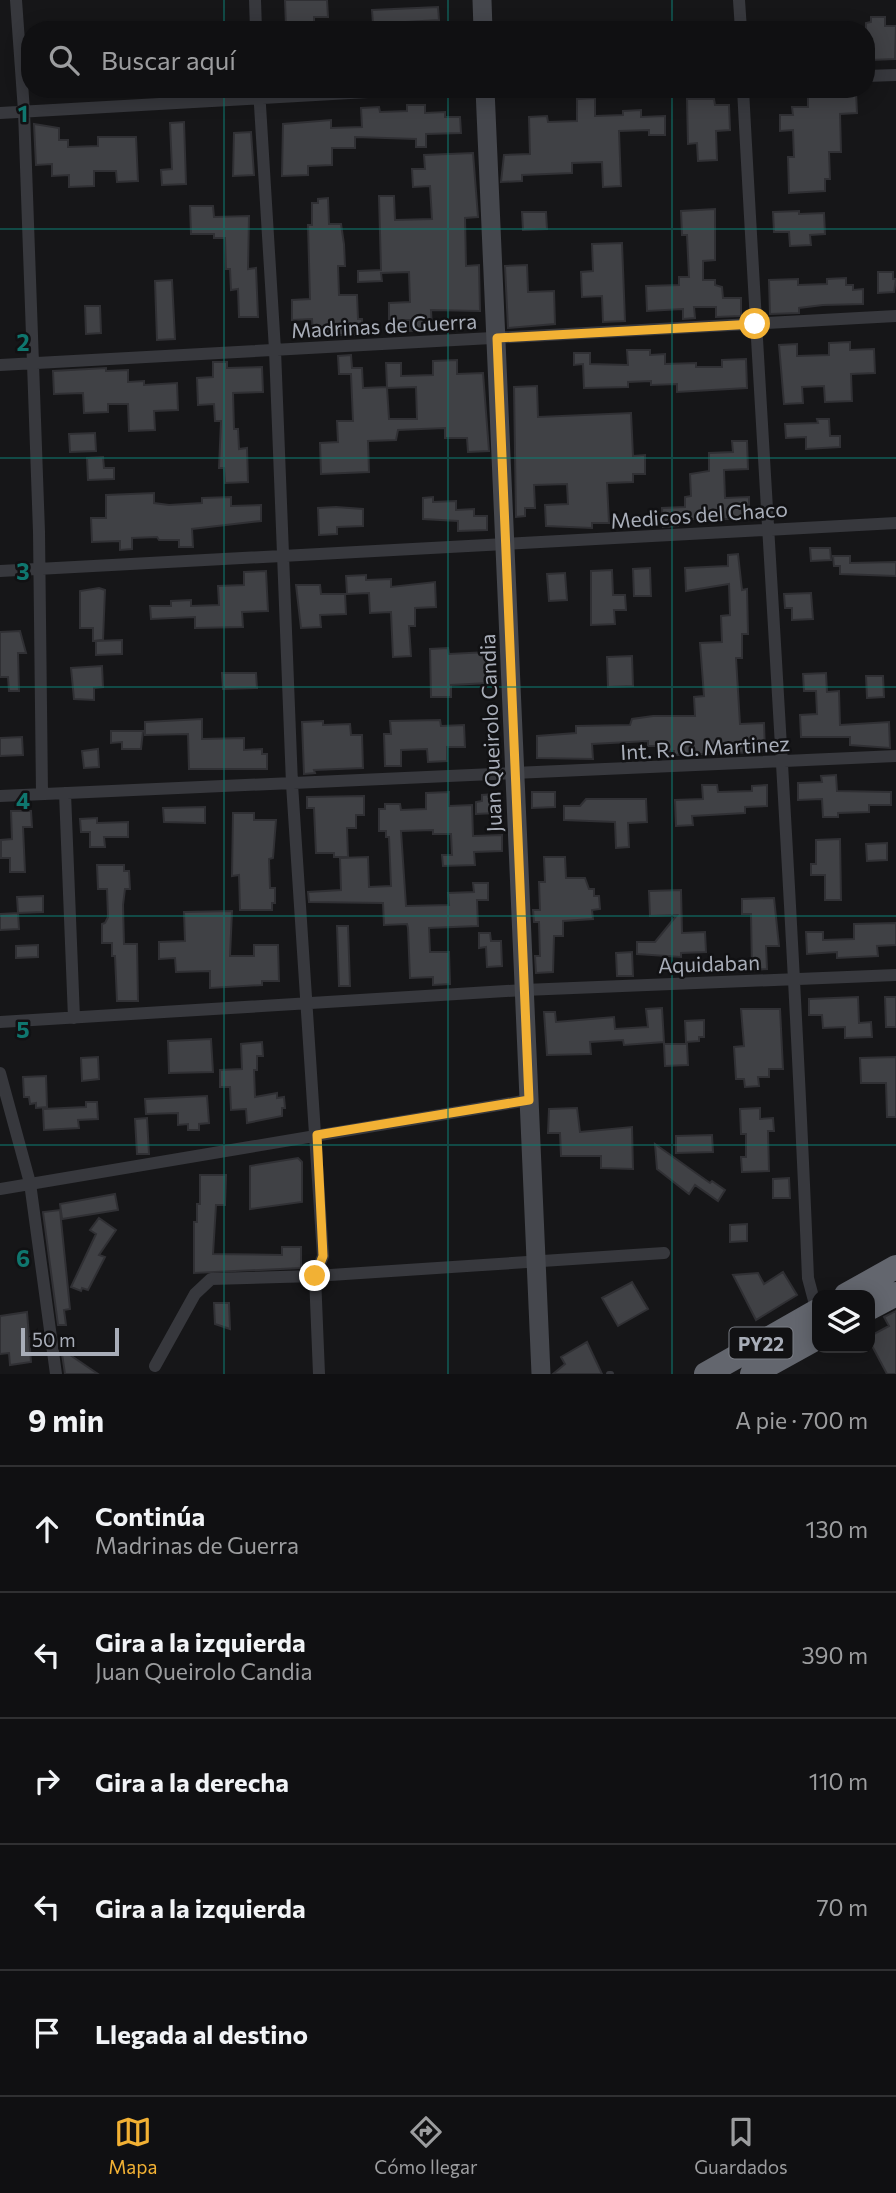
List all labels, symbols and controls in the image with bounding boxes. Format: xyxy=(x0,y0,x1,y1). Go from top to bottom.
search box xyxy=(21,21,875,98)
icon: search xyxy=(45,41,83,79)
text: Buscar aquí xyxy=(101,44,236,75)
text: 1 xyxy=(18,99,28,127)
street label: Madrinas de Guerra xyxy=(290,308,478,342)
route start xyxy=(739,308,770,339)
text: 2 xyxy=(16,328,30,356)
street label: Medicos del Chaco xyxy=(609,495,789,533)
text: 3 xyxy=(16,557,30,585)
street label: Juan Queirolo Candia xyxy=(474,633,506,833)
street label: Int. R. G. Martinez xyxy=(620,730,790,764)
text: 4 xyxy=(16,786,30,814)
street label: Aquidaban xyxy=(658,949,760,977)
text: 5 xyxy=(16,1015,30,1043)
text: 6 xyxy=(16,1244,30,1272)
route end xyxy=(299,1260,330,1291)
map controls xyxy=(812,1290,875,1353)
button: layers xyxy=(812,1290,875,1353)
scale bar xyxy=(21,1325,119,1357)
text: 50 m xyxy=(32,1328,76,1351)
road number: PY22 xyxy=(730,1328,792,1358)
text: 9 min xyxy=(28,1401,104,1438)
text: A pie · 700 m xyxy=(735,1406,868,1434)
text: Continúa xyxy=(95,1500,205,1531)
icon: ahead xyxy=(28,1510,66,1548)
text: 130 m xyxy=(806,1515,868,1543)
text: Madrinas de Guerra xyxy=(95,1531,299,1559)
text: Gira a la izquierda xyxy=(95,1626,306,1657)
icon: left xyxy=(28,1636,66,1674)
text: 390 m xyxy=(801,1641,868,1669)
text: Juan Queirolo Candia xyxy=(95,1657,313,1685)
icon: right xyxy=(28,1762,66,1800)
text: Gira a la derecha xyxy=(95,1766,289,1797)
text: 110 m xyxy=(809,1767,868,1795)
icon: left xyxy=(28,1888,66,1926)
text: Gira a la izquierda xyxy=(95,1892,306,1923)
text: 70 m xyxy=(816,1893,868,1921)
icon: arrive xyxy=(28,2014,66,2052)
text: Llegada al destino xyxy=(95,2018,308,2049)
tab: Mapa xyxy=(108,2113,157,2178)
tab: Cómo llegar xyxy=(374,2113,477,2178)
tab: Guardados xyxy=(694,2113,788,2178)

